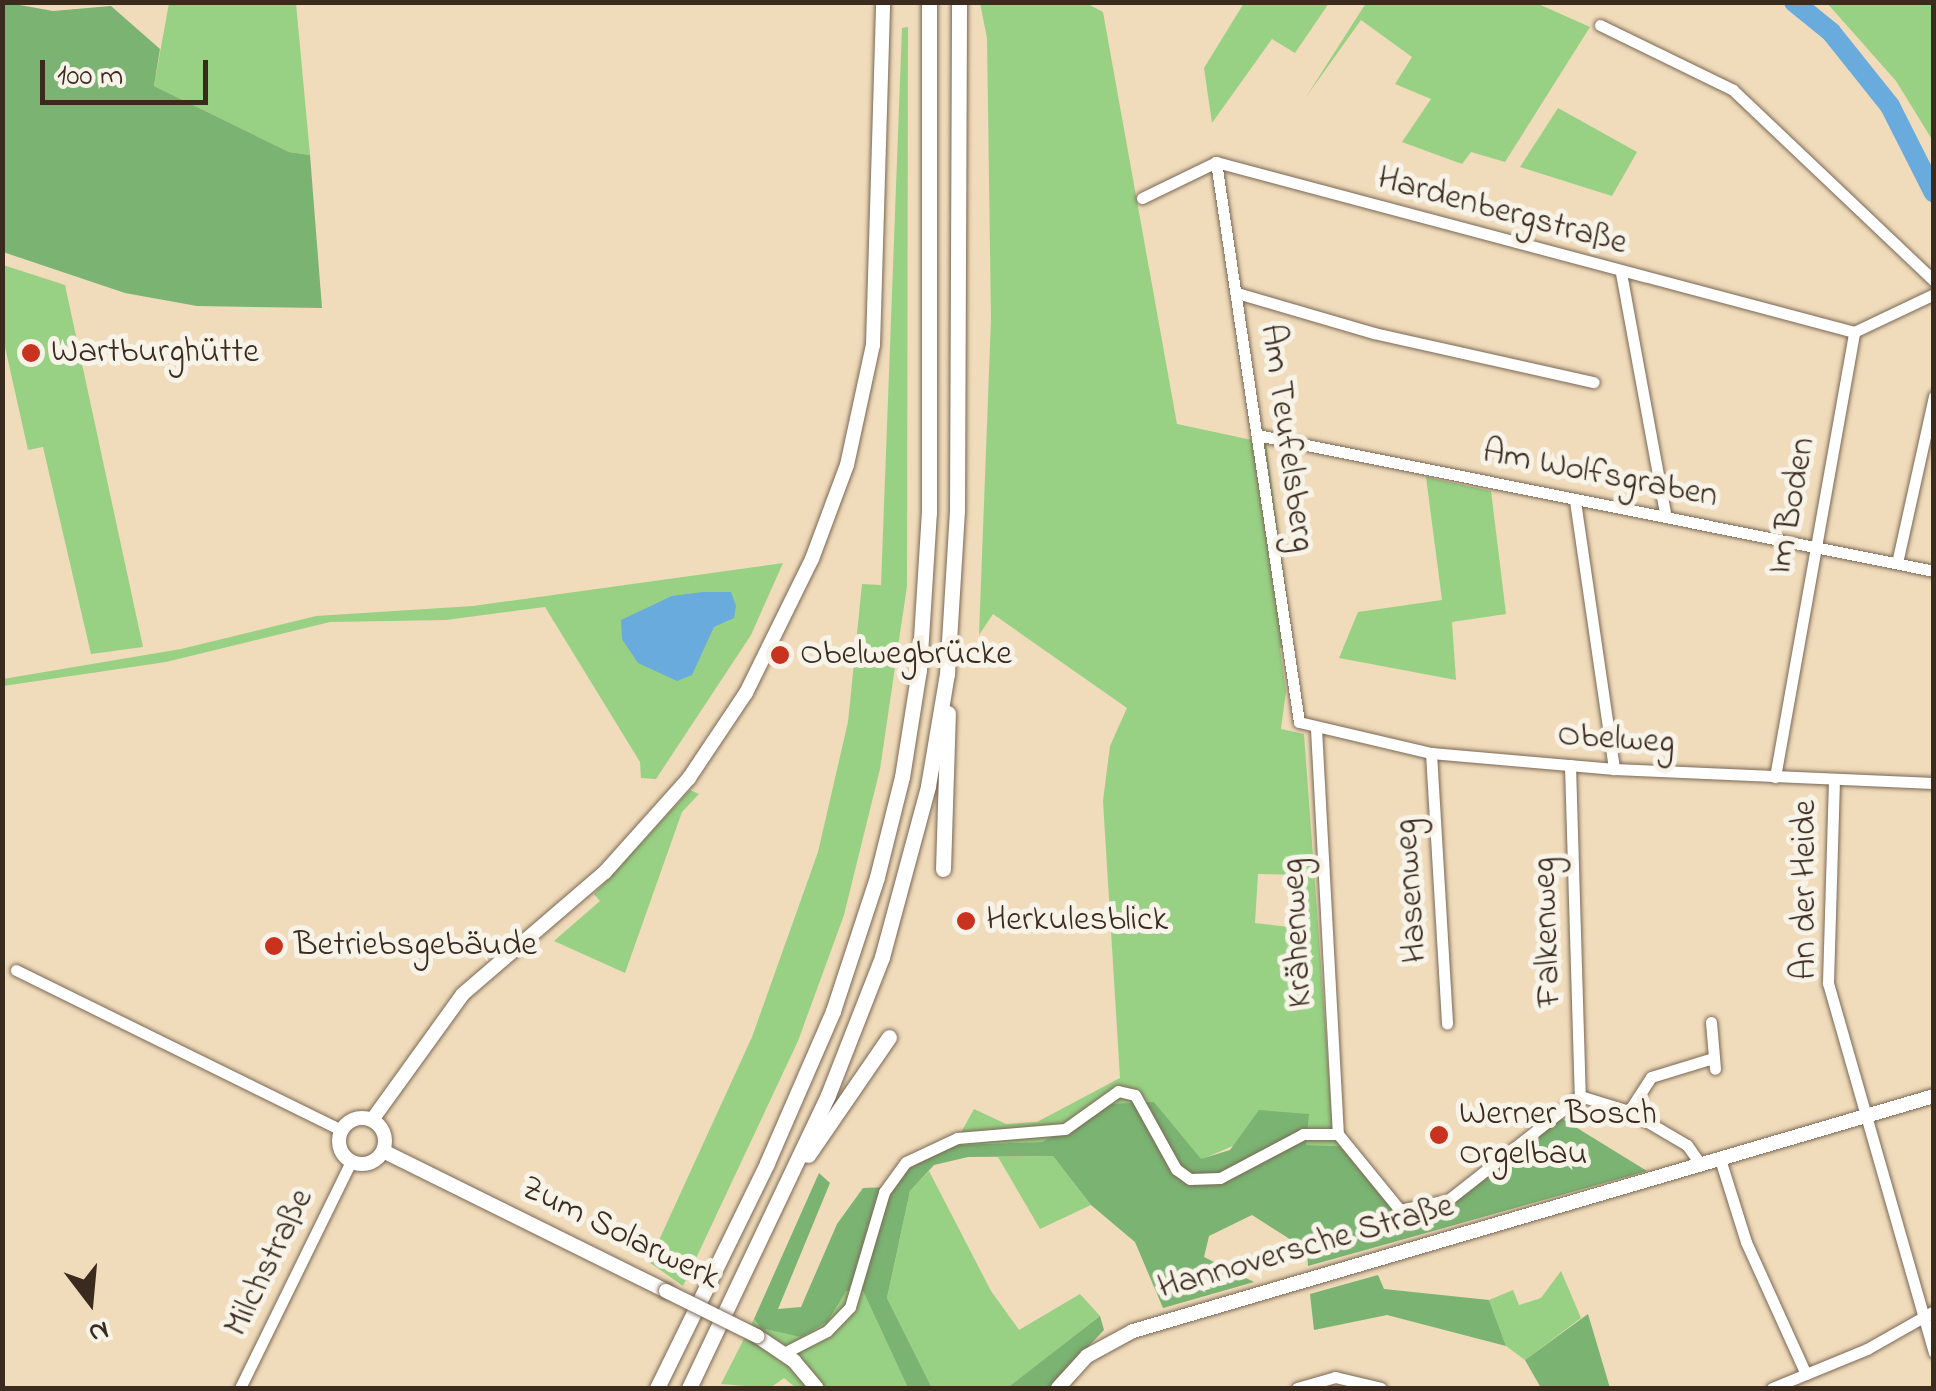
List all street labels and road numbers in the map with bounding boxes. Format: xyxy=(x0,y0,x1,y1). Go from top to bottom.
street label: Hardenbergstraße xyxy=(1373,158,1631,266)
street label: Am Teufelsberg xyxy=(1249,321,1323,555)
street label: Am Wolfsgraben xyxy=(1479,432,1721,518)
street label: Im Boden xyxy=(1760,434,1826,578)
street label: Obelweg xyxy=(1556,715,1676,765)
street label: An der Heide xyxy=(1785,800,1827,980)
street label: Hasenweg xyxy=(1386,818,1438,964)
street label: Falkenweg xyxy=(1524,856,1572,1008)
street label: Krähenweg xyxy=(1273,857,1323,1009)
street label: Zum Solarwerk xyxy=(514,1168,726,1300)
street label: Milchstraße xyxy=(216,1182,324,1344)
street label: Hannoversche Straße xyxy=(1153,1186,1459,1310)

